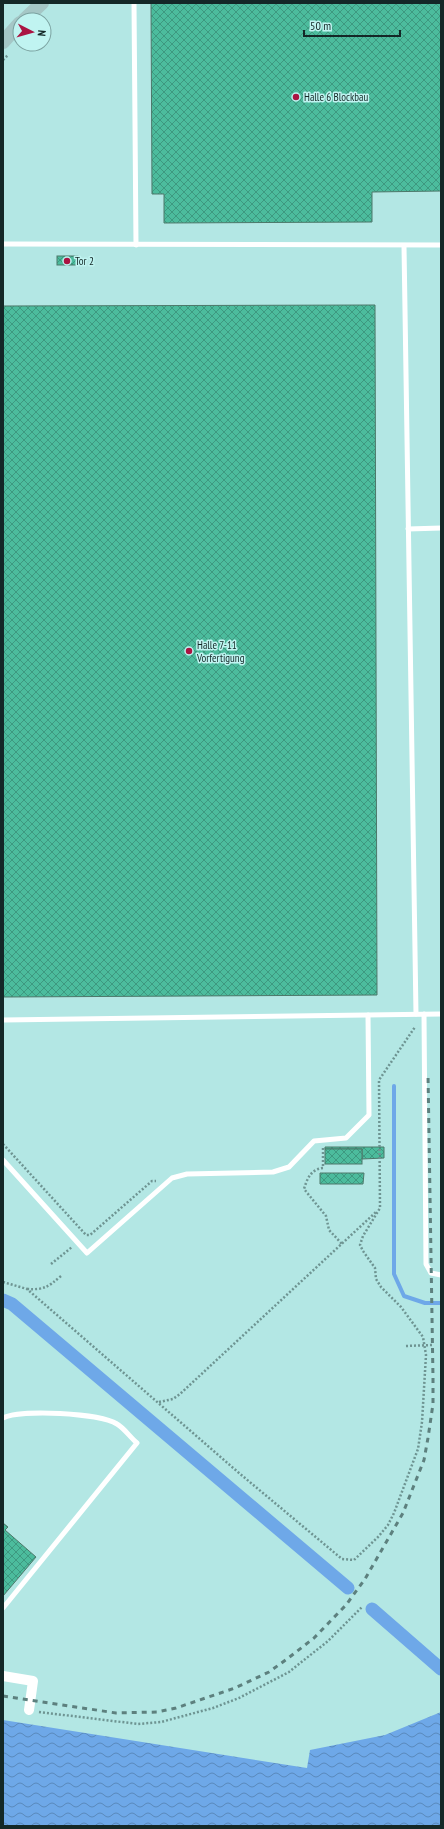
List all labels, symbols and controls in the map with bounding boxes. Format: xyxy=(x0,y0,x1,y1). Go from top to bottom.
north arrow xyxy=(12,12,52,52)
scale bar xyxy=(304,12,400,38)
text: 50 m xyxy=(310,18,331,33)
text: N xyxy=(35,29,49,37)
place label: Halle 6 Blockbau xyxy=(304,90,368,104)
marker: Halle 6 Blockbau xyxy=(291,92,301,102)
place label: Tor 2 xyxy=(75,254,94,268)
marker: Tor 2 xyxy=(62,256,72,266)
place label: Halle 7-11 Vorfertigung xyxy=(196,638,245,665)
marker: Halle 7-11 Vorfertigung xyxy=(184,646,194,656)

